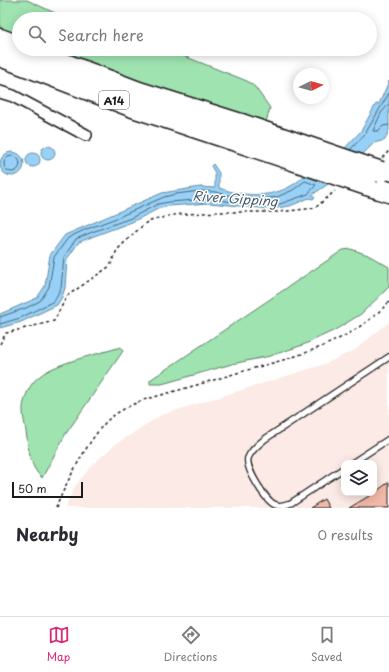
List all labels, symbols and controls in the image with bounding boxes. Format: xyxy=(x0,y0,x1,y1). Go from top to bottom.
search box xyxy=(12,12,377,56)
icon: search xyxy=(26,23,48,45)
text: Search here xyxy=(58,23,144,46)
north arrow xyxy=(293,68,329,104)
road number: A14 xyxy=(99,91,129,109)
water label: River Gipping xyxy=(192,186,280,211)
map controls xyxy=(341,460,377,496)
button: layers xyxy=(341,460,377,496)
scale bar xyxy=(12,480,83,499)
text: 50 m xyxy=(18,480,47,497)
text: Nearby xyxy=(16,521,78,547)
text: 0 results xyxy=(318,525,373,544)
tab: Map xyxy=(47,624,70,665)
tab: Directions xyxy=(164,624,217,665)
tab: Saved xyxy=(311,624,342,665)

